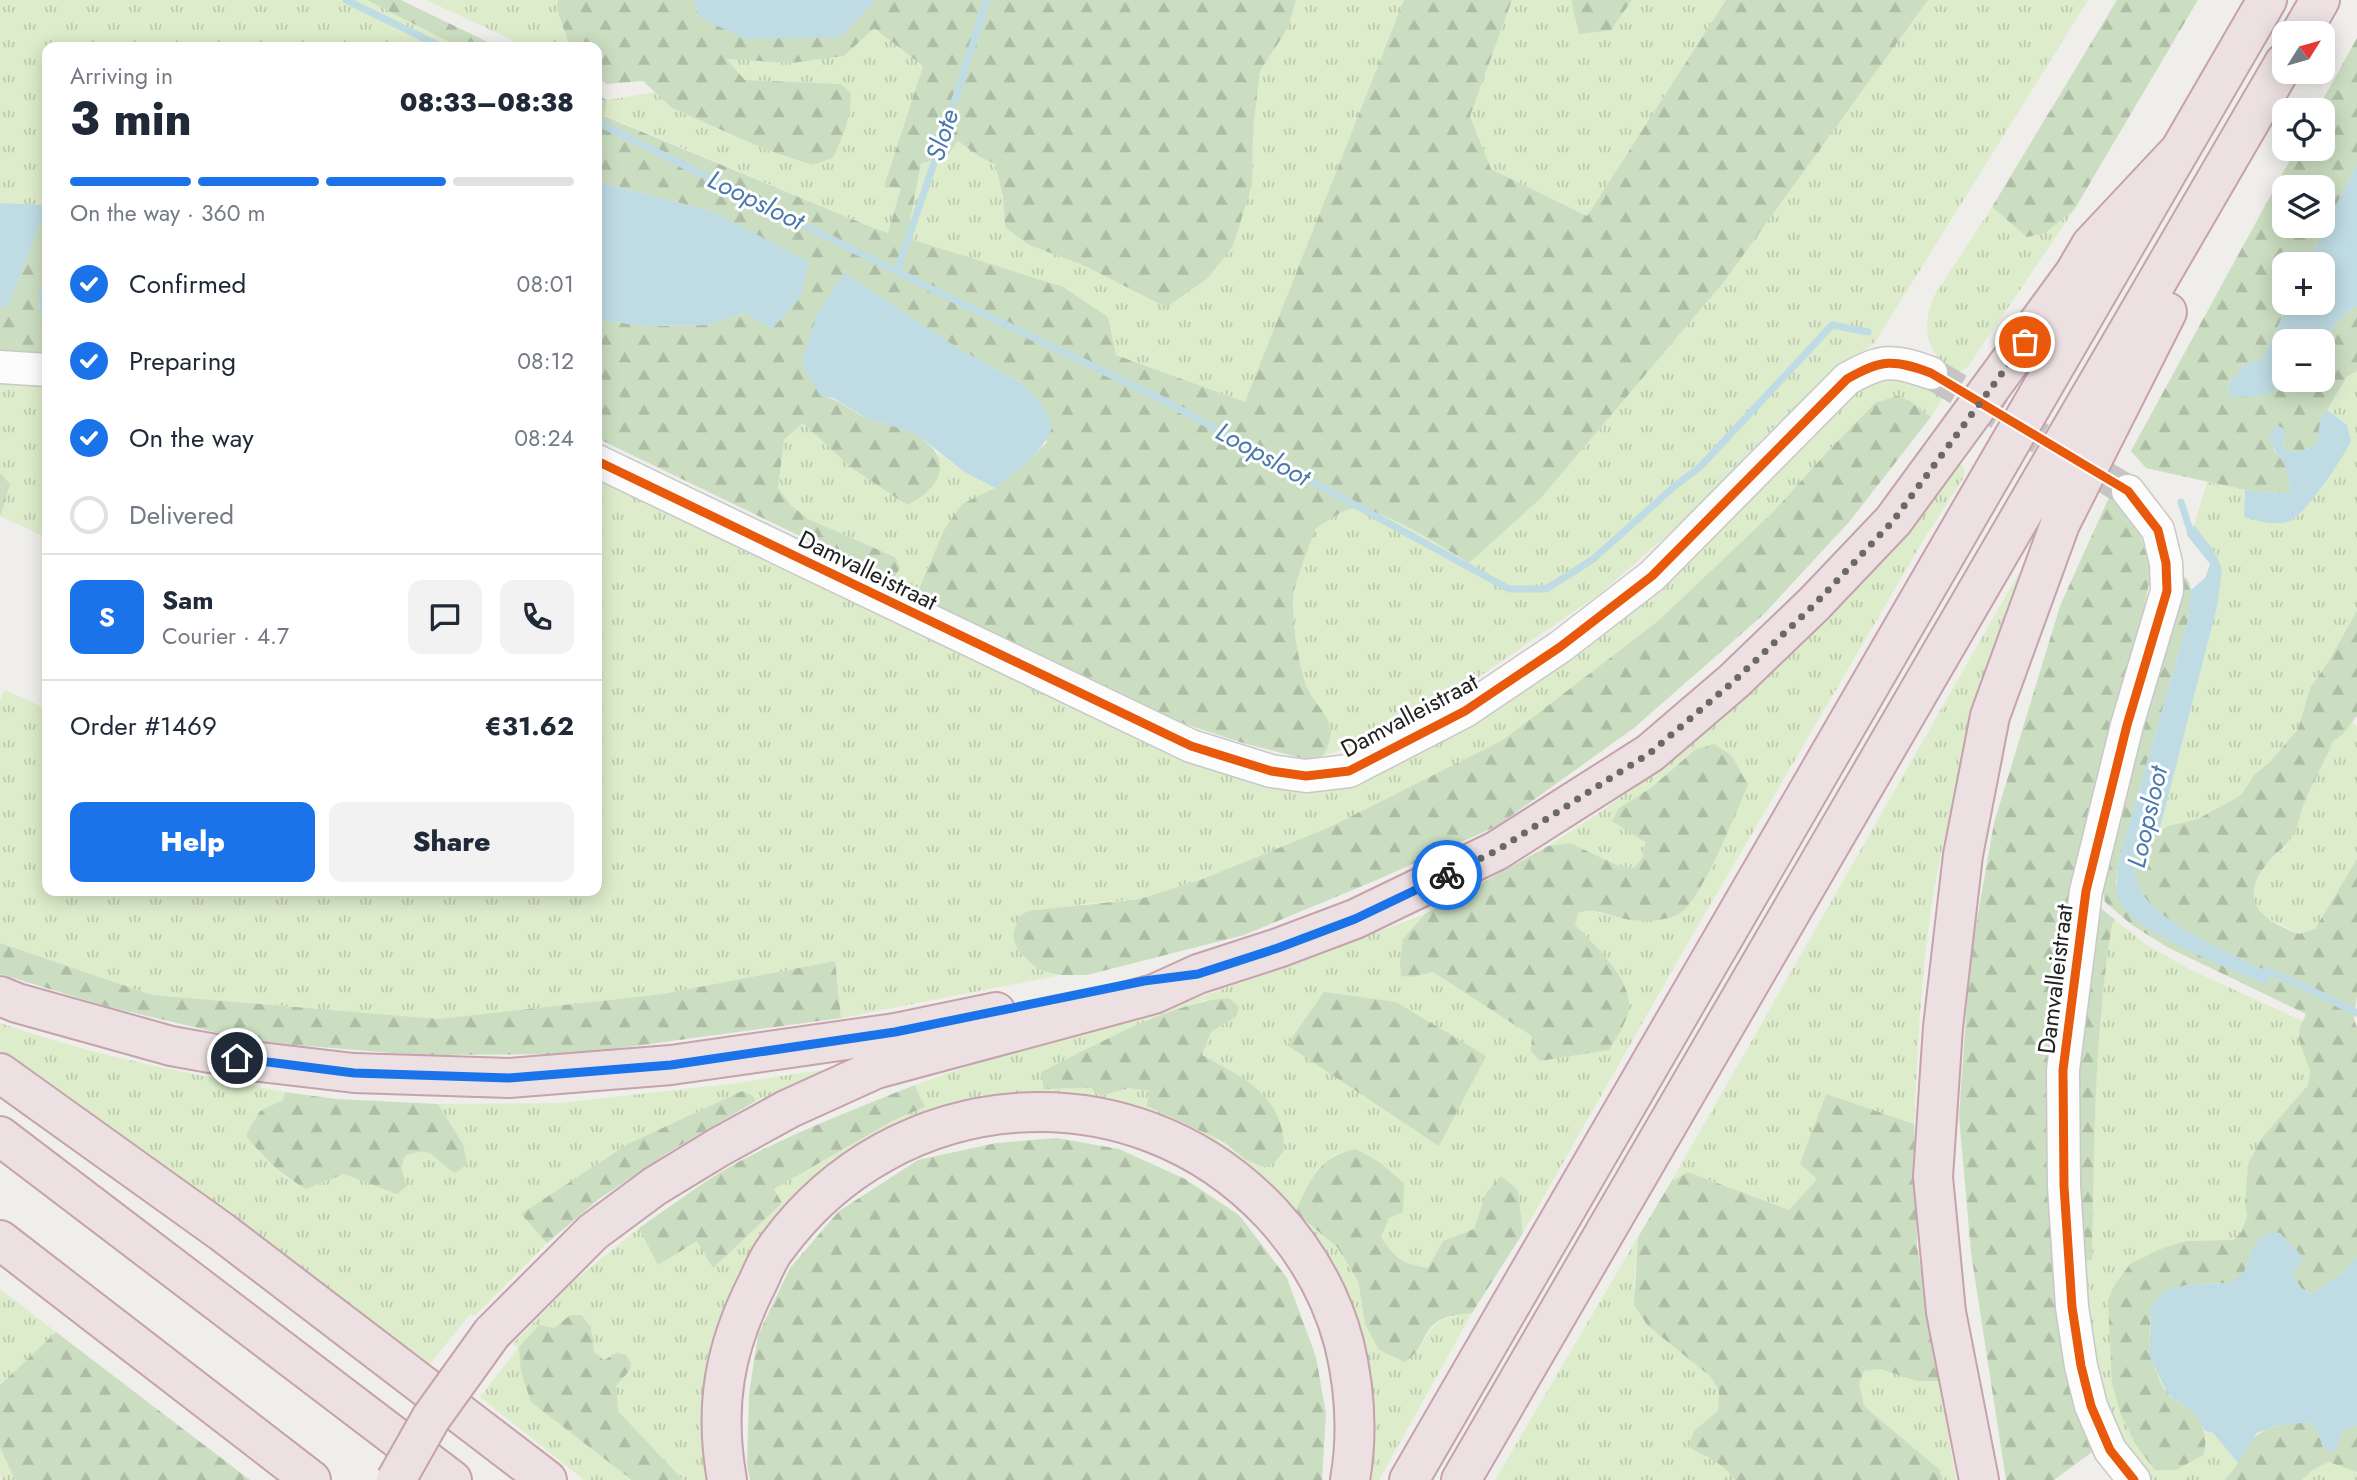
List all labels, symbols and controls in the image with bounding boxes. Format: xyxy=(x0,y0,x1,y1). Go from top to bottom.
north arrow xyxy=(2272,21,2334,84)
map controls xyxy=(2272,21,2335,392)
text: Arriving in xyxy=(70,59,173,93)
text: 08:33–08:38 xyxy=(400,83,574,121)
text: 3 min xyxy=(70,86,192,152)
button: locate xyxy=(2272,98,2335,161)
water label: Slote xyxy=(916,104,968,166)
water label: Loopsloot xyxy=(701,160,812,240)
button: layers xyxy=(2272,175,2335,238)
text: On the way · 360 m xyxy=(70,196,265,230)
button: + xyxy=(2272,252,2335,315)
icon: check xyxy=(70,265,108,303)
text: Confirmed xyxy=(129,265,246,303)
text: 08:01 xyxy=(517,267,574,301)
pin xyxy=(1995,312,2055,372)
icon: bag xyxy=(2006,323,2044,361)
button: − xyxy=(2272,329,2335,392)
icon: check xyxy=(70,342,108,380)
text: Preparing xyxy=(129,342,236,380)
text: 08:12 xyxy=(517,344,574,378)
water label: Loopsloot xyxy=(1209,412,1319,496)
icon: check xyxy=(70,419,108,457)
text: On the way xyxy=(129,419,254,457)
text: 08:24 xyxy=(514,421,574,455)
text: Delivered xyxy=(129,496,234,534)
street label: Damvalleistraat xyxy=(793,521,944,619)
button: chat xyxy=(408,580,482,654)
button: phone xyxy=(500,580,574,654)
text: Sam xyxy=(162,581,214,619)
text: S xyxy=(99,598,115,636)
text: Courier · 4.7 xyxy=(162,619,289,653)
street label: Damvalleistraat xyxy=(1334,664,1484,766)
text: Order #1469 xyxy=(70,707,217,745)
text: €31.62 xyxy=(485,707,574,745)
water label: Loopsloot xyxy=(2117,761,2178,871)
button: Help xyxy=(70,802,315,882)
button: Share xyxy=(329,802,574,882)
courier xyxy=(1412,840,1482,910)
icon: bike xyxy=(1428,856,1466,894)
street label: Damvalleistraat xyxy=(2028,902,2082,1056)
pin xyxy=(207,1028,267,1088)
icon: home xyxy=(218,1039,256,1077)

